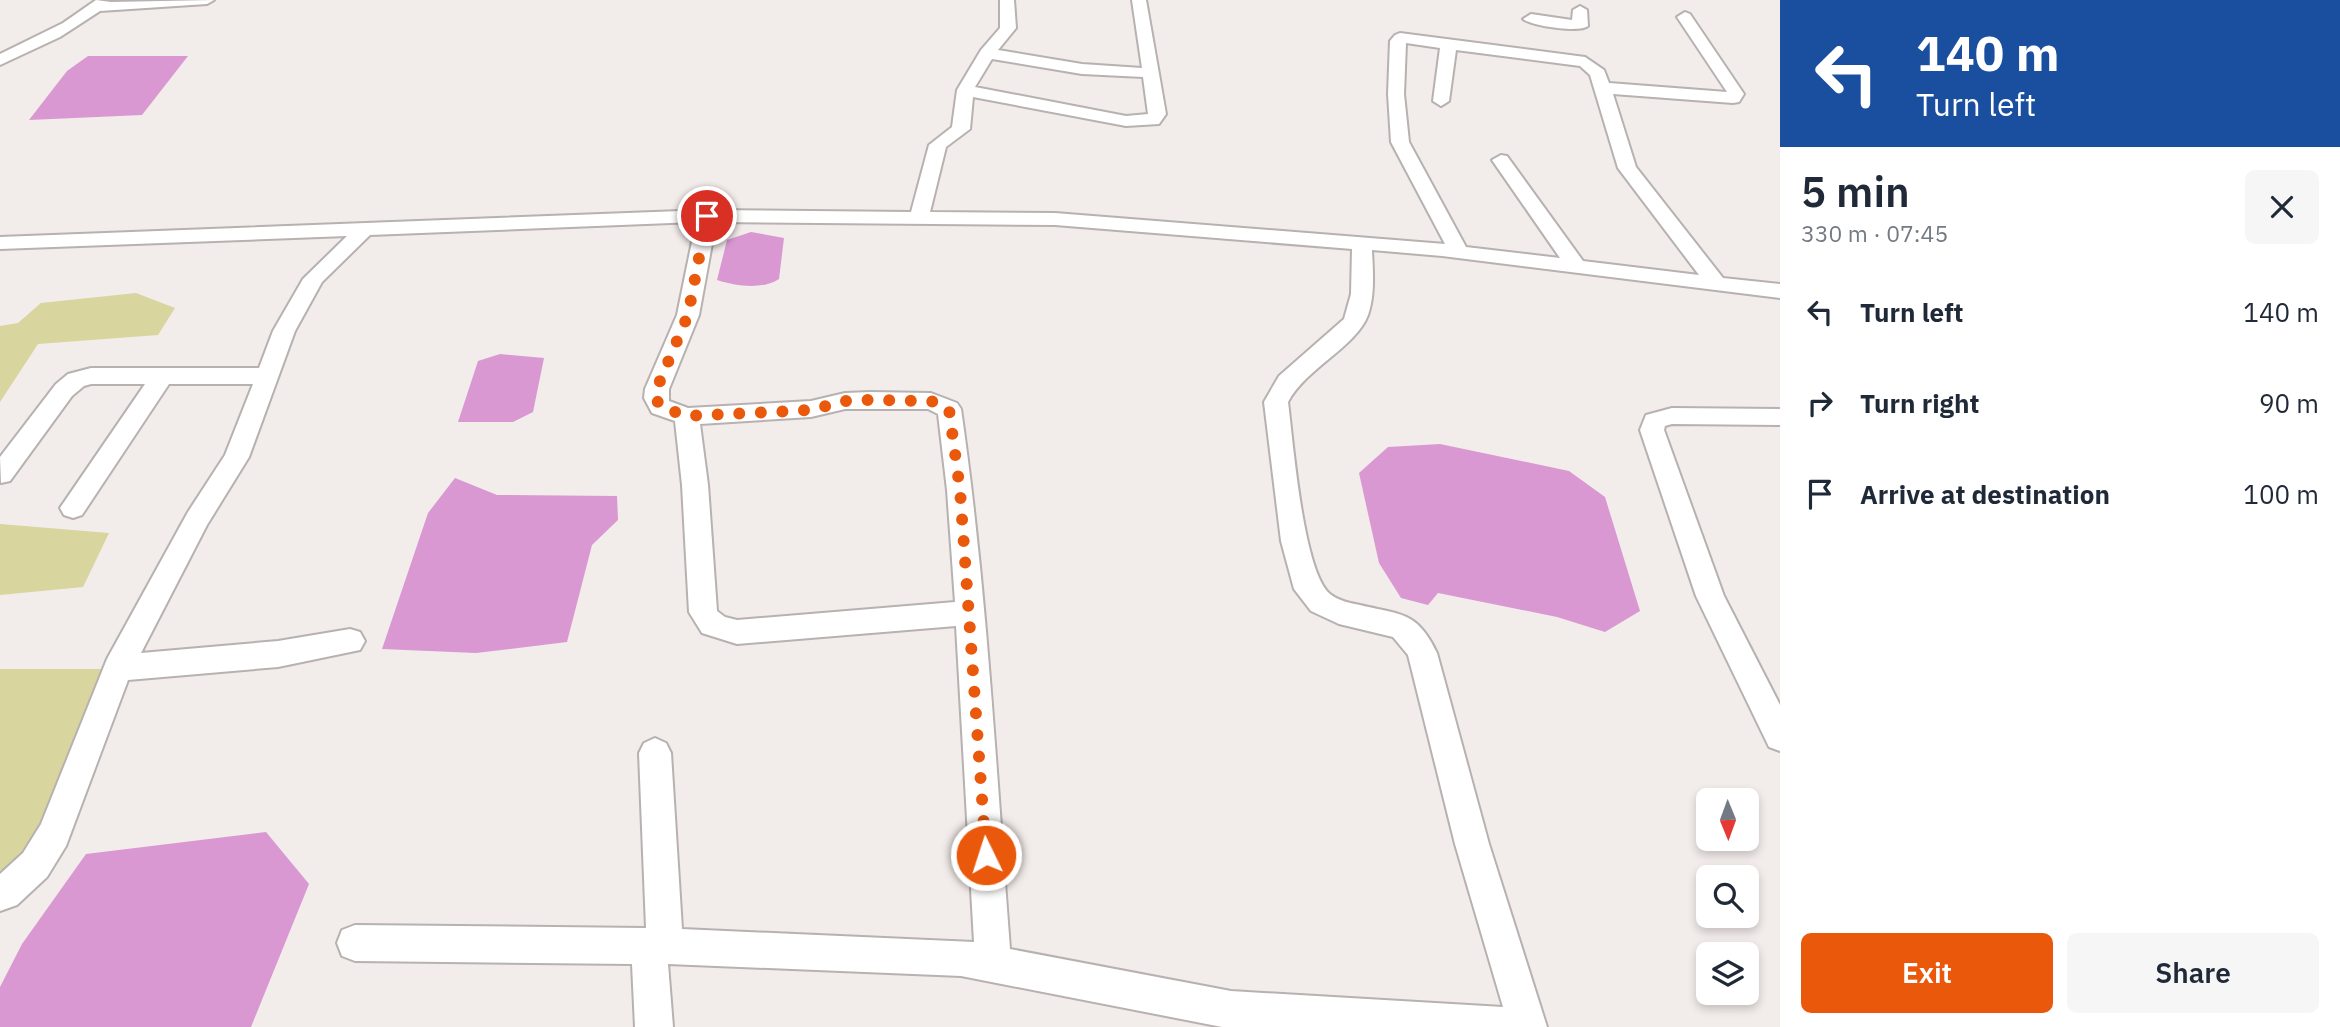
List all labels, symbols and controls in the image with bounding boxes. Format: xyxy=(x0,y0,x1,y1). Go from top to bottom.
text: 140 m xyxy=(1916,21,2060,84)
icon: left xyxy=(1801,28,1892,119)
text: Turn left xyxy=(1916,83,2036,125)
text: 5 min xyxy=(1801,164,1910,219)
button: close xyxy=(2245,170,2319,244)
pin xyxy=(677,186,737,246)
icon: arrive xyxy=(688,197,726,235)
text: 330 m · 07:45 xyxy=(1801,218,1948,248)
icon: left xyxy=(1801,293,1839,331)
text: Turn left xyxy=(1860,295,1963,329)
text: 140 m xyxy=(2243,295,2319,329)
icon: right xyxy=(1801,384,1839,422)
text: Turn right xyxy=(1860,386,1979,420)
text: 90 m xyxy=(2259,386,2319,420)
icon: arrive xyxy=(1801,475,1839,513)
text: Arrive at destination xyxy=(1860,477,2110,511)
text: 100 m xyxy=(2243,477,2319,511)
north arrow xyxy=(1696,788,1759,850)
map controls xyxy=(1696,788,1759,1005)
position arrow xyxy=(949,818,1023,892)
button: search xyxy=(1696,865,1759,928)
button: Exit xyxy=(1801,933,2053,1013)
button: Share xyxy=(2067,933,2319,1013)
button: layers xyxy=(1696,942,1759,1005)

